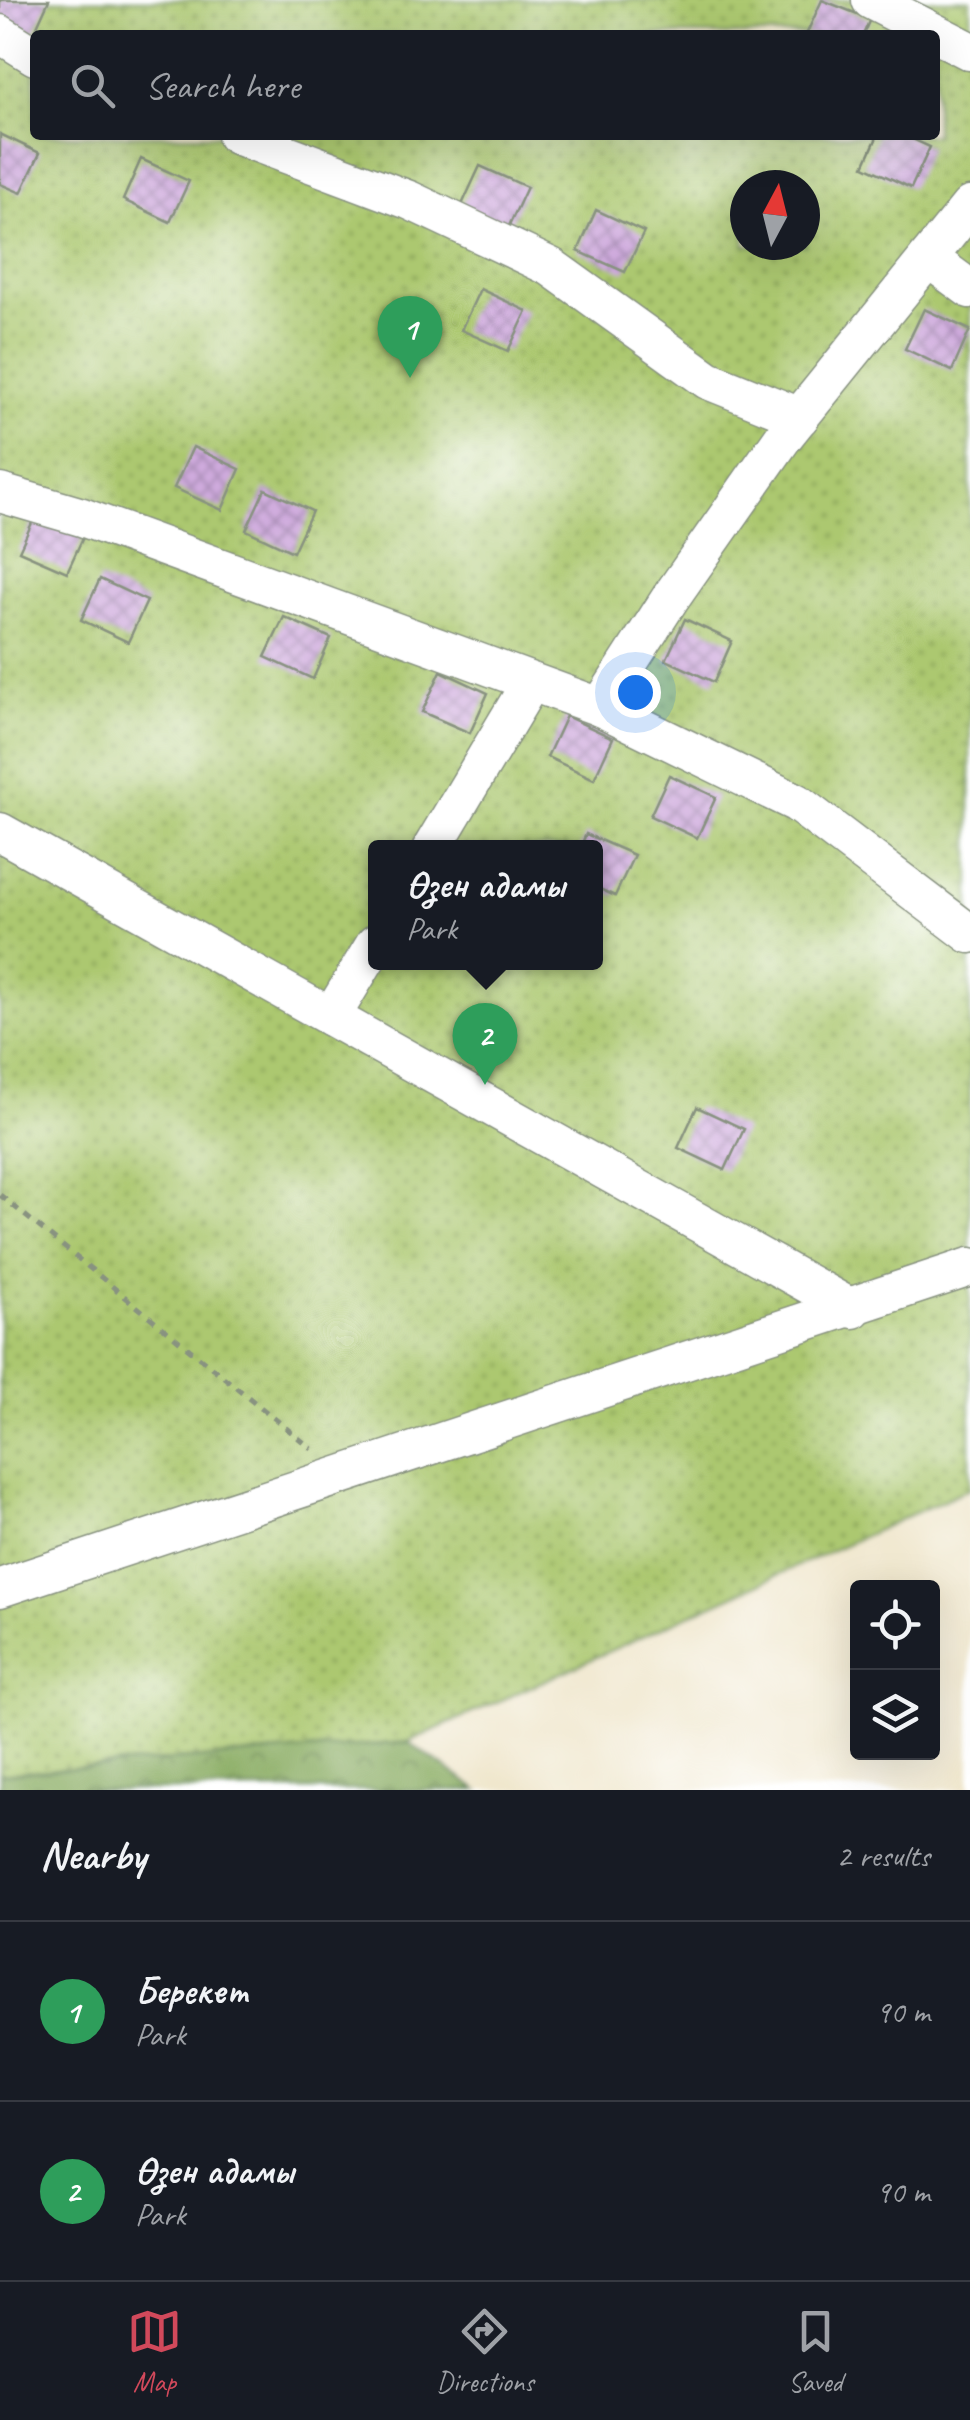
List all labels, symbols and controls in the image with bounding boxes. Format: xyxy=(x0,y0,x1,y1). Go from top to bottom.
search box xyxy=(30,30,940,140)
icon: search xyxy=(65,58,120,113)
text: Search here xyxy=(145,62,300,109)
north arrow xyxy=(730,170,820,260)
pin: 1 xyxy=(378,296,442,378)
your location xyxy=(610,667,661,718)
popup xyxy=(368,840,603,970)
text: Өзен адамы xyxy=(406,861,565,908)
text: Park xyxy=(406,908,457,949)
pin: 2 xyxy=(452,1002,518,1085)
map controls xyxy=(850,1580,940,1760)
button: locate xyxy=(850,1580,940,1670)
button: layers xyxy=(850,1670,940,1760)
text: Nearby xyxy=(40,1829,146,1882)
text: 2 results xyxy=(836,1835,930,1876)
text: Берекет xyxy=(135,1967,249,2014)
text: 1 xyxy=(65,1991,80,2032)
text: 90 m xyxy=(876,1991,930,2032)
text: Park xyxy=(135,2014,186,2055)
text: Өзен адамы xyxy=(135,2147,294,2194)
text: 2 xyxy=(65,2171,80,2212)
text: 90 m xyxy=(876,2171,930,2212)
text: Park xyxy=(135,2194,186,2235)
tab: Map xyxy=(127,2304,182,2399)
tab: Directions xyxy=(436,2304,534,2399)
tab: Saved xyxy=(788,2304,843,2399)

